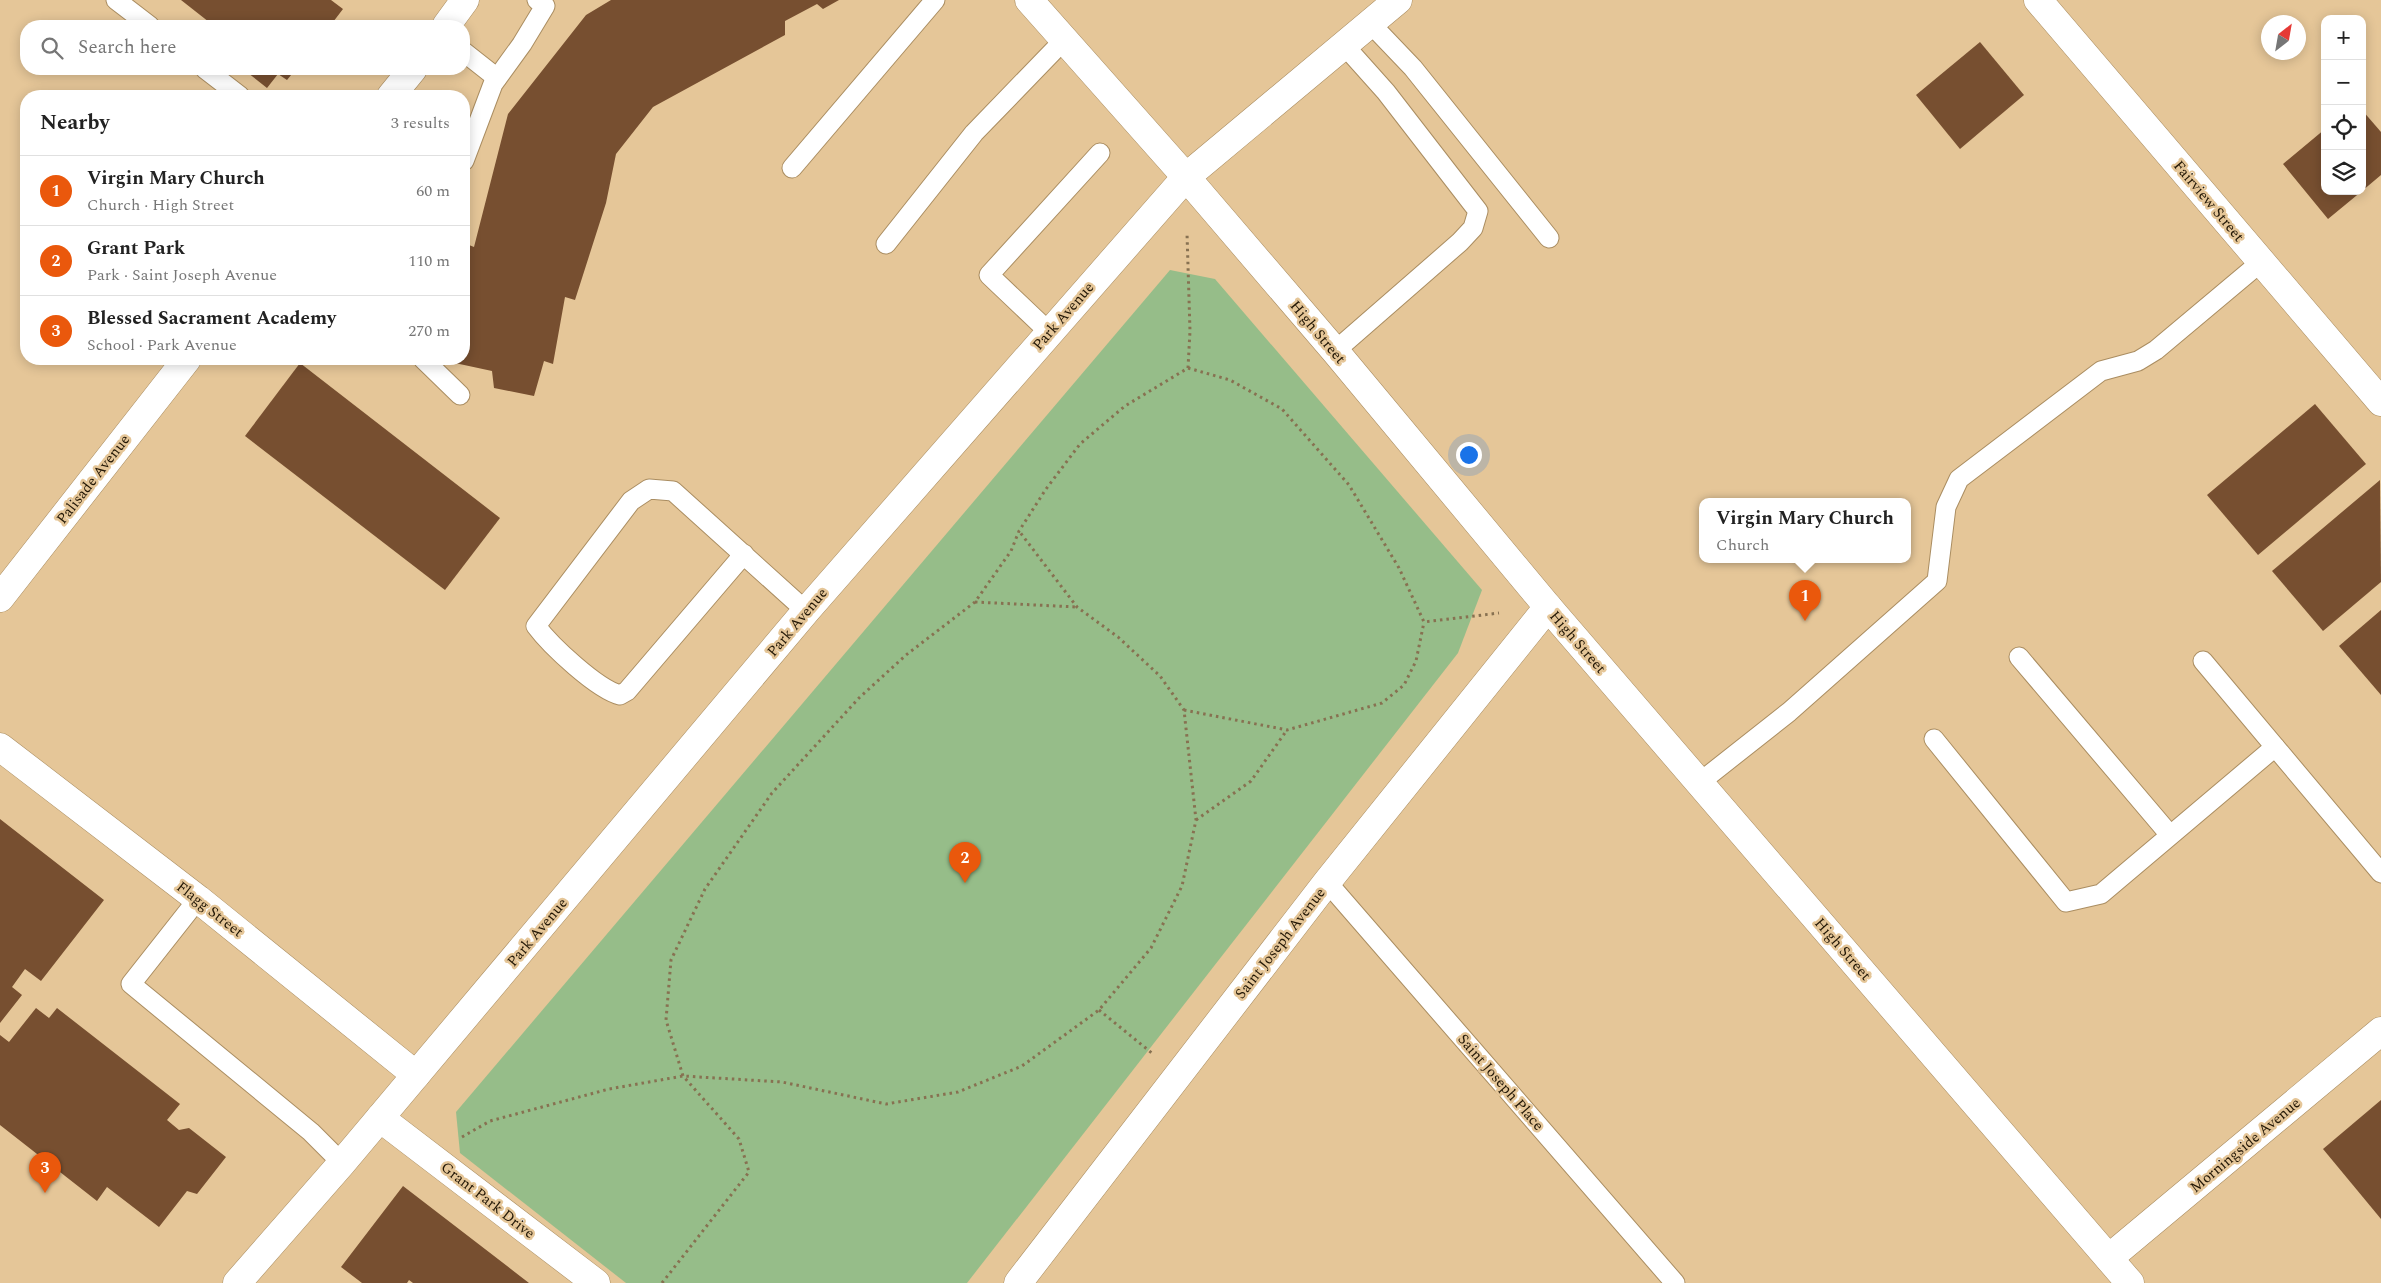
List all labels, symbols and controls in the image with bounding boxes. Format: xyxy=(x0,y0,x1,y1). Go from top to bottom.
north arrow xyxy=(2261,15,2306,60)
map controls xyxy=(2321,15,2366,195)
button: + xyxy=(2321,15,2366,60)
search box xyxy=(20,20,470,75)
text: Search here xyxy=(78,33,177,62)
icon: search xyxy=(38,34,66,62)
button: − xyxy=(2321,60,2366,105)
button: locate xyxy=(2321,105,2366,150)
text: Nearby xyxy=(40,107,110,139)
text: 3 results xyxy=(391,111,450,135)
button: layers xyxy=(2321,150,2366,195)
street label: Fairview Street xyxy=(2168,155,2250,247)
text: Virgin Mary Church xyxy=(87,164,265,193)
text: 1 xyxy=(52,179,60,203)
text: 60 m xyxy=(416,179,450,203)
text: Church · High Street xyxy=(87,193,234,217)
text: Grant Park xyxy=(87,234,185,263)
text: 2 xyxy=(52,249,60,273)
text: 110 m xyxy=(408,249,450,273)
text: Park · Saint Joseph Avenue xyxy=(87,263,277,287)
street label: Park Avenue xyxy=(1027,277,1100,356)
street label: High Street xyxy=(1284,296,1351,369)
text: Blessed Sacrament Academy xyxy=(87,304,336,333)
text: 3 xyxy=(52,319,60,343)
text: 270 m xyxy=(408,319,450,343)
text: School · Park Avenue xyxy=(87,333,237,357)
street label: Palisade Avenue xyxy=(51,430,136,529)
your location xyxy=(1456,442,1482,468)
popup xyxy=(1699,498,1911,563)
text: Virgin Mary Church xyxy=(1716,504,1894,533)
text: Church xyxy=(1716,533,1769,557)
pin: 1 xyxy=(1789,580,1821,621)
street label: Park Avenue xyxy=(762,583,833,662)
street label: High Street xyxy=(1544,606,1611,679)
pin: 2 xyxy=(949,842,981,883)
street label: Flagg Street xyxy=(171,876,248,943)
street label: Saint Joseph Avenue xyxy=(1229,883,1331,1004)
street label: Park Avenue xyxy=(502,893,573,972)
street label: High Street xyxy=(1809,913,1876,986)
street label: Saint Joseph Place xyxy=(1452,1029,1549,1136)
street label: Morningside Avenue xyxy=(2185,1092,2306,1199)
pin: 3 xyxy=(29,1152,61,1193)
street label: Grant Park Drive xyxy=(436,1156,540,1245)

